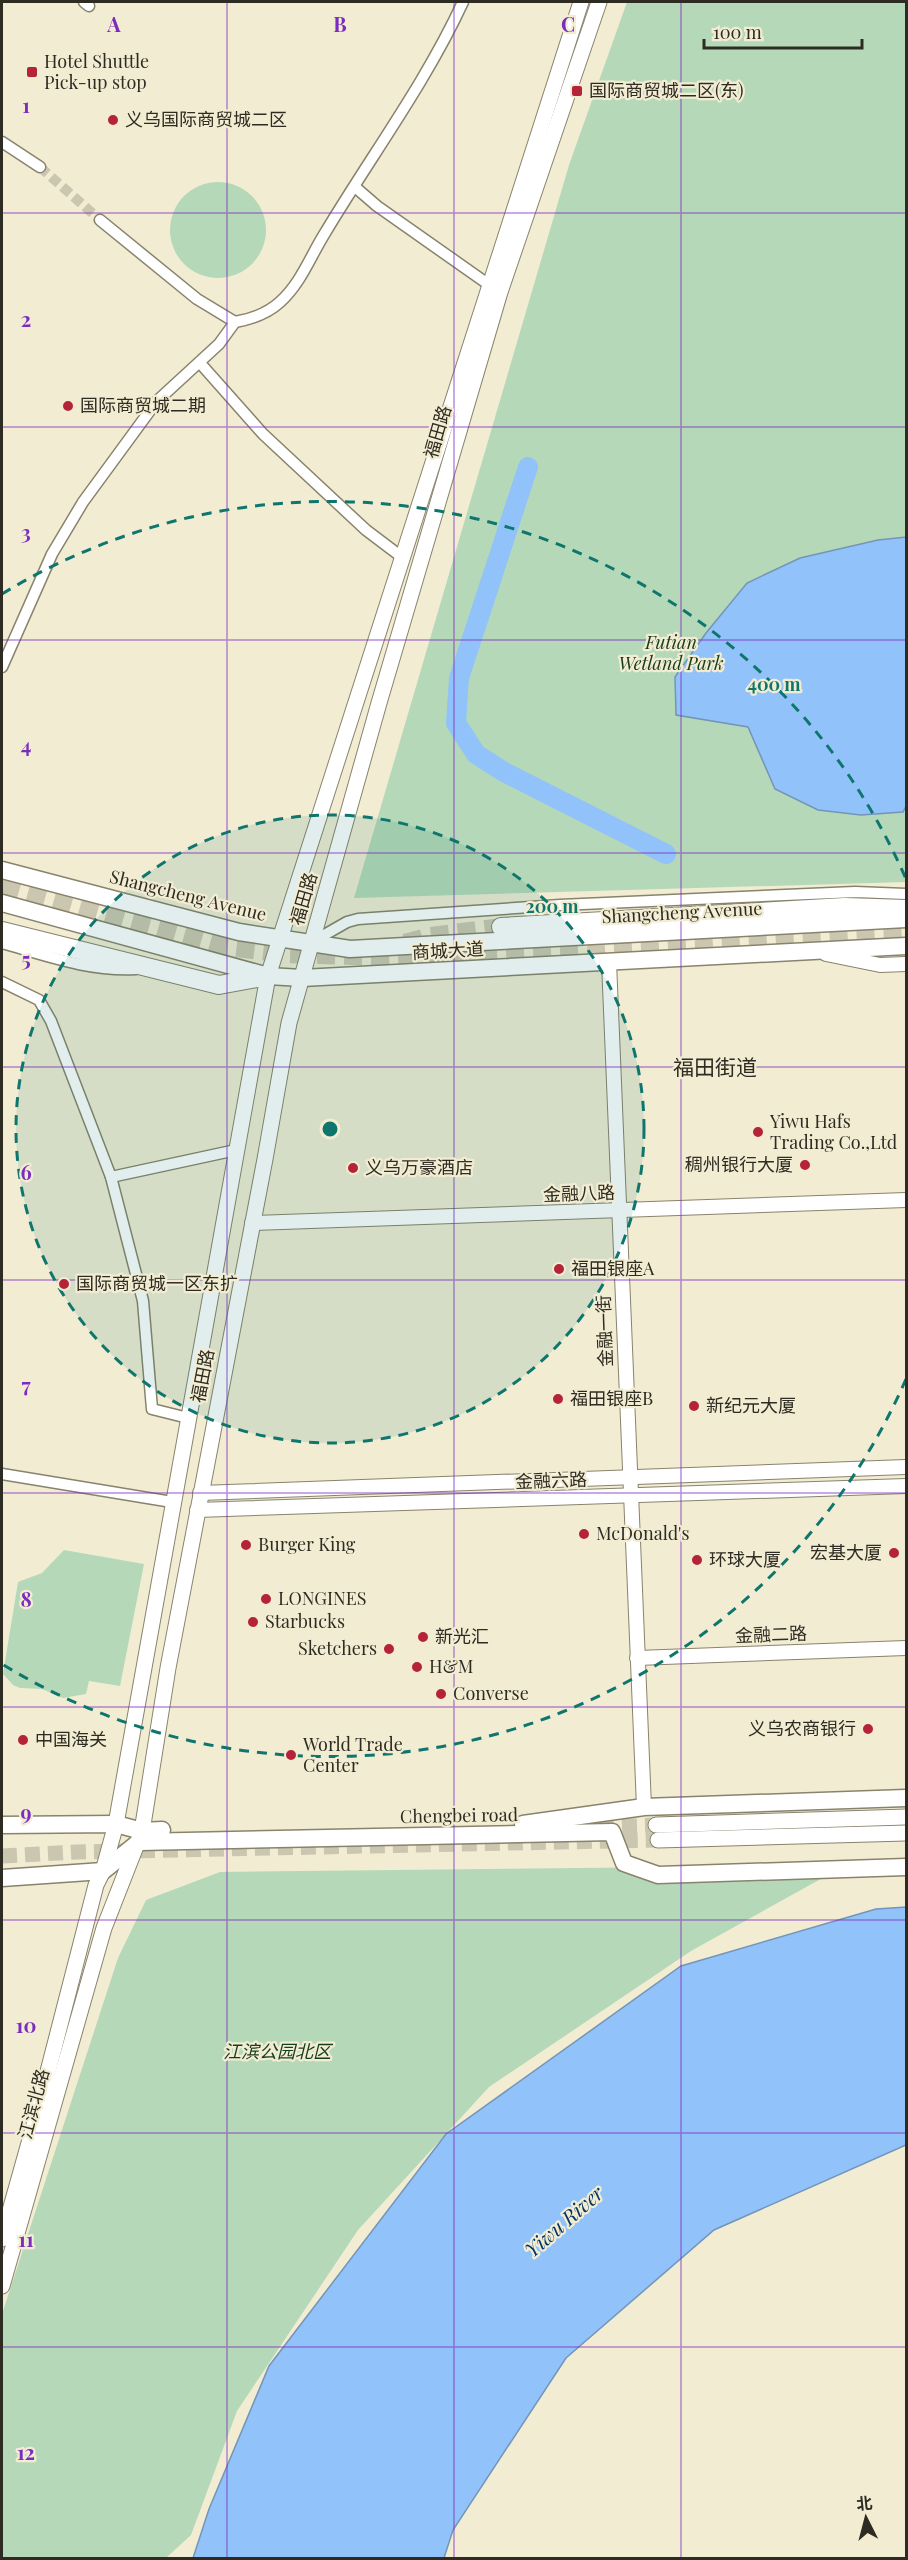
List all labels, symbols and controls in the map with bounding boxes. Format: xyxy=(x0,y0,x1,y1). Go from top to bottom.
text: A xyxy=(106,10,121,37)
text: B xyxy=(333,10,347,37)
text: C xyxy=(561,10,575,37)
scale bar xyxy=(704,12,862,50)
text: 100 m xyxy=(713,20,762,44)
place label: Hotel Shuttle Pick-up stop xyxy=(44,49,149,94)
marker: Hotel Shuttle Pick-up stop xyxy=(25,65,39,79)
place label: 国际商贸城二区(东) xyxy=(589,78,744,102)
marker: 国际商贸城二区(东) xyxy=(570,84,584,98)
text: 1 xyxy=(22,91,30,118)
place label: 义乌国际商贸城二区 xyxy=(125,107,287,131)
marker: 义乌国际商贸城二区 xyxy=(106,113,120,127)
text: 2 xyxy=(21,305,31,332)
place label: 国际商贸城二期 xyxy=(80,393,206,417)
marker: 国际商贸城二期 xyxy=(61,399,75,413)
street label: 福田路 xyxy=(418,402,456,461)
text: 3 xyxy=(21,518,31,545)
park label: Futian Wetland Park xyxy=(618,630,724,675)
text: 400 m xyxy=(747,672,801,696)
text: 4 xyxy=(21,731,31,758)
street label: Shangcheng Avenue xyxy=(107,864,269,926)
street label: 福田路 xyxy=(284,869,322,928)
text: 200 m xyxy=(525,894,579,918)
street label: Shangcheng Avenue xyxy=(601,896,763,928)
street label: 商城大道 xyxy=(411,936,485,964)
text: 5 xyxy=(21,945,31,972)
district label: 福田街道 xyxy=(673,1052,757,1080)
place label: Yiwu Hafs Trading Co.,Ltd xyxy=(769,1109,898,1154)
centre of rings xyxy=(320,1119,340,1139)
marker: Yiwu Hafs Trading Co.,Ltd xyxy=(751,1125,765,1139)
place label: 稠州银行大厦 xyxy=(685,1152,793,1176)
place label: 义乌万豪酒店 xyxy=(365,1155,473,1179)
text: 6 xyxy=(20,1158,32,1185)
marker: 稠州银行大厦 xyxy=(798,1158,812,1172)
marker: 义乌万豪酒店 xyxy=(346,1161,360,1175)
street label: 金融八路 xyxy=(543,1180,615,1206)
place label: 福田银座A xyxy=(571,1256,655,1280)
marker: 福田银座A xyxy=(552,1262,566,1276)
place label: 国际商贸城一区东扩 xyxy=(76,1271,238,1295)
marker: 国际商贸城一区东扩 xyxy=(57,1277,71,1291)
street label: 金融一街 xyxy=(591,1295,617,1367)
street label: 福田路 xyxy=(185,1347,219,1405)
text: 7 xyxy=(21,1371,31,1398)
place label: 福田银座B xyxy=(570,1386,653,1410)
marker: 福田银座B xyxy=(551,1392,565,1406)
place label: 新纪元大厦 xyxy=(706,1393,796,1417)
marker: 新纪元大厦 xyxy=(687,1399,701,1413)
street label: 金融六路 xyxy=(515,1467,587,1493)
place label: McDonald's xyxy=(596,1521,690,1545)
marker: McDonald's xyxy=(577,1527,591,1541)
place label: Burger King xyxy=(258,1532,356,1556)
marker: Burger King xyxy=(239,1538,253,1552)
place label: 宏基大厦 xyxy=(810,1540,882,1564)
marker: 宏基大厦 xyxy=(887,1546,901,1560)
place label: 环球大厦 xyxy=(709,1547,781,1571)
marker: 环球大厦 xyxy=(690,1553,704,1567)
text: 8 xyxy=(20,1585,32,1612)
place label: LONGINES xyxy=(278,1586,367,1610)
marker: LONGINES xyxy=(259,1592,273,1606)
place label: Starbucks xyxy=(265,1609,345,1633)
marker: Starbucks xyxy=(246,1615,260,1629)
street label: 金融二路 xyxy=(735,1621,807,1647)
place label: 新光汇 xyxy=(435,1624,489,1648)
marker: 新光汇 xyxy=(416,1630,430,1644)
place label: Sketchers xyxy=(298,1636,377,1660)
marker: Sketchers xyxy=(382,1642,396,1656)
place label: H&M xyxy=(429,1654,473,1678)
marker: H&M xyxy=(410,1660,424,1674)
place label: Converse xyxy=(453,1681,529,1705)
marker: Converse xyxy=(434,1687,448,1701)
place label: 义乌农商银行 xyxy=(748,1716,856,1740)
marker: 义乌农商银行 xyxy=(861,1722,875,1736)
place label: 中国海关 xyxy=(35,1727,107,1751)
place label: World Trade Center xyxy=(302,1732,403,1777)
marker: 中国海关 xyxy=(16,1733,30,1747)
marker: World Trade Center xyxy=(284,1748,298,1762)
text: 9 xyxy=(20,1798,32,1825)
street label: Chengbei road xyxy=(400,1802,519,1828)
text: 10 xyxy=(16,2011,36,2038)
park label: 江滨公园北区 xyxy=(223,2039,334,2063)
street label: 江滨北路 xyxy=(12,2066,54,2142)
water label: Yiwu River xyxy=(518,2178,609,2263)
text: 11 xyxy=(18,2225,34,2252)
text: 12 xyxy=(17,2438,35,2465)
north arrow xyxy=(836,2488,896,2548)
text: 北 xyxy=(855,2491,873,2514)

